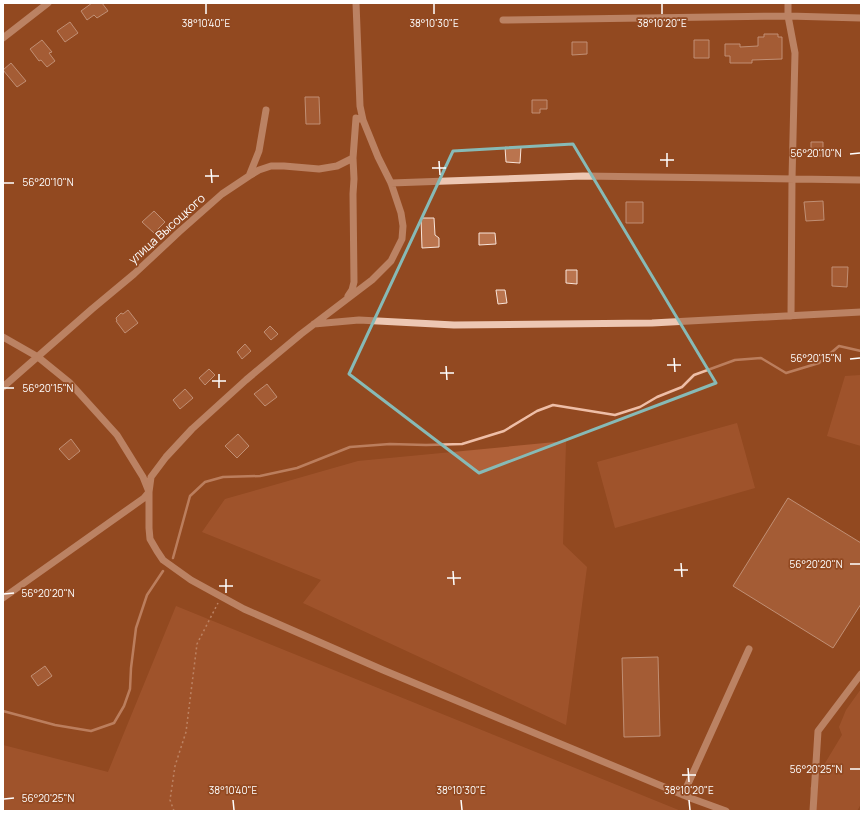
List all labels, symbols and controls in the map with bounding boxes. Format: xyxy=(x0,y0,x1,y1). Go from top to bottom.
text: 38°10'40"E xyxy=(182,16,230,30)
text: 38°10'30"E xyxy=(409,16,459,30)
text: 38°10'20"E xyxy=(637,16,687,30)
text: 56°20'10"N xyxy=(790,146,842,160)
text: 56°20'10"N xyxy=(22,175,74,189)
street label: улица Высоцкого xyxy=(125,189,209,268)
text: 56°20'15"N xyxy=(791,351,842,365)
text: 56°20'15"N xyxy=(23,381,74,395)
text: 56°20'20"N xyxy=(790,557,843,571)
text: 56°20'20"N xyxy=(22,586,75,600)
text: 56°20'25"N xyxy=(790,762,842,776)
text: 38°10'40"E xyxy=(209,783,257,797)
text: 38°10'30"E xyxy=(436,783,486,797)
text: 38°10'20"E xyxy=(664,783,714,797)
text: 56°20'25"N xyxy=(22,791,74,805)

